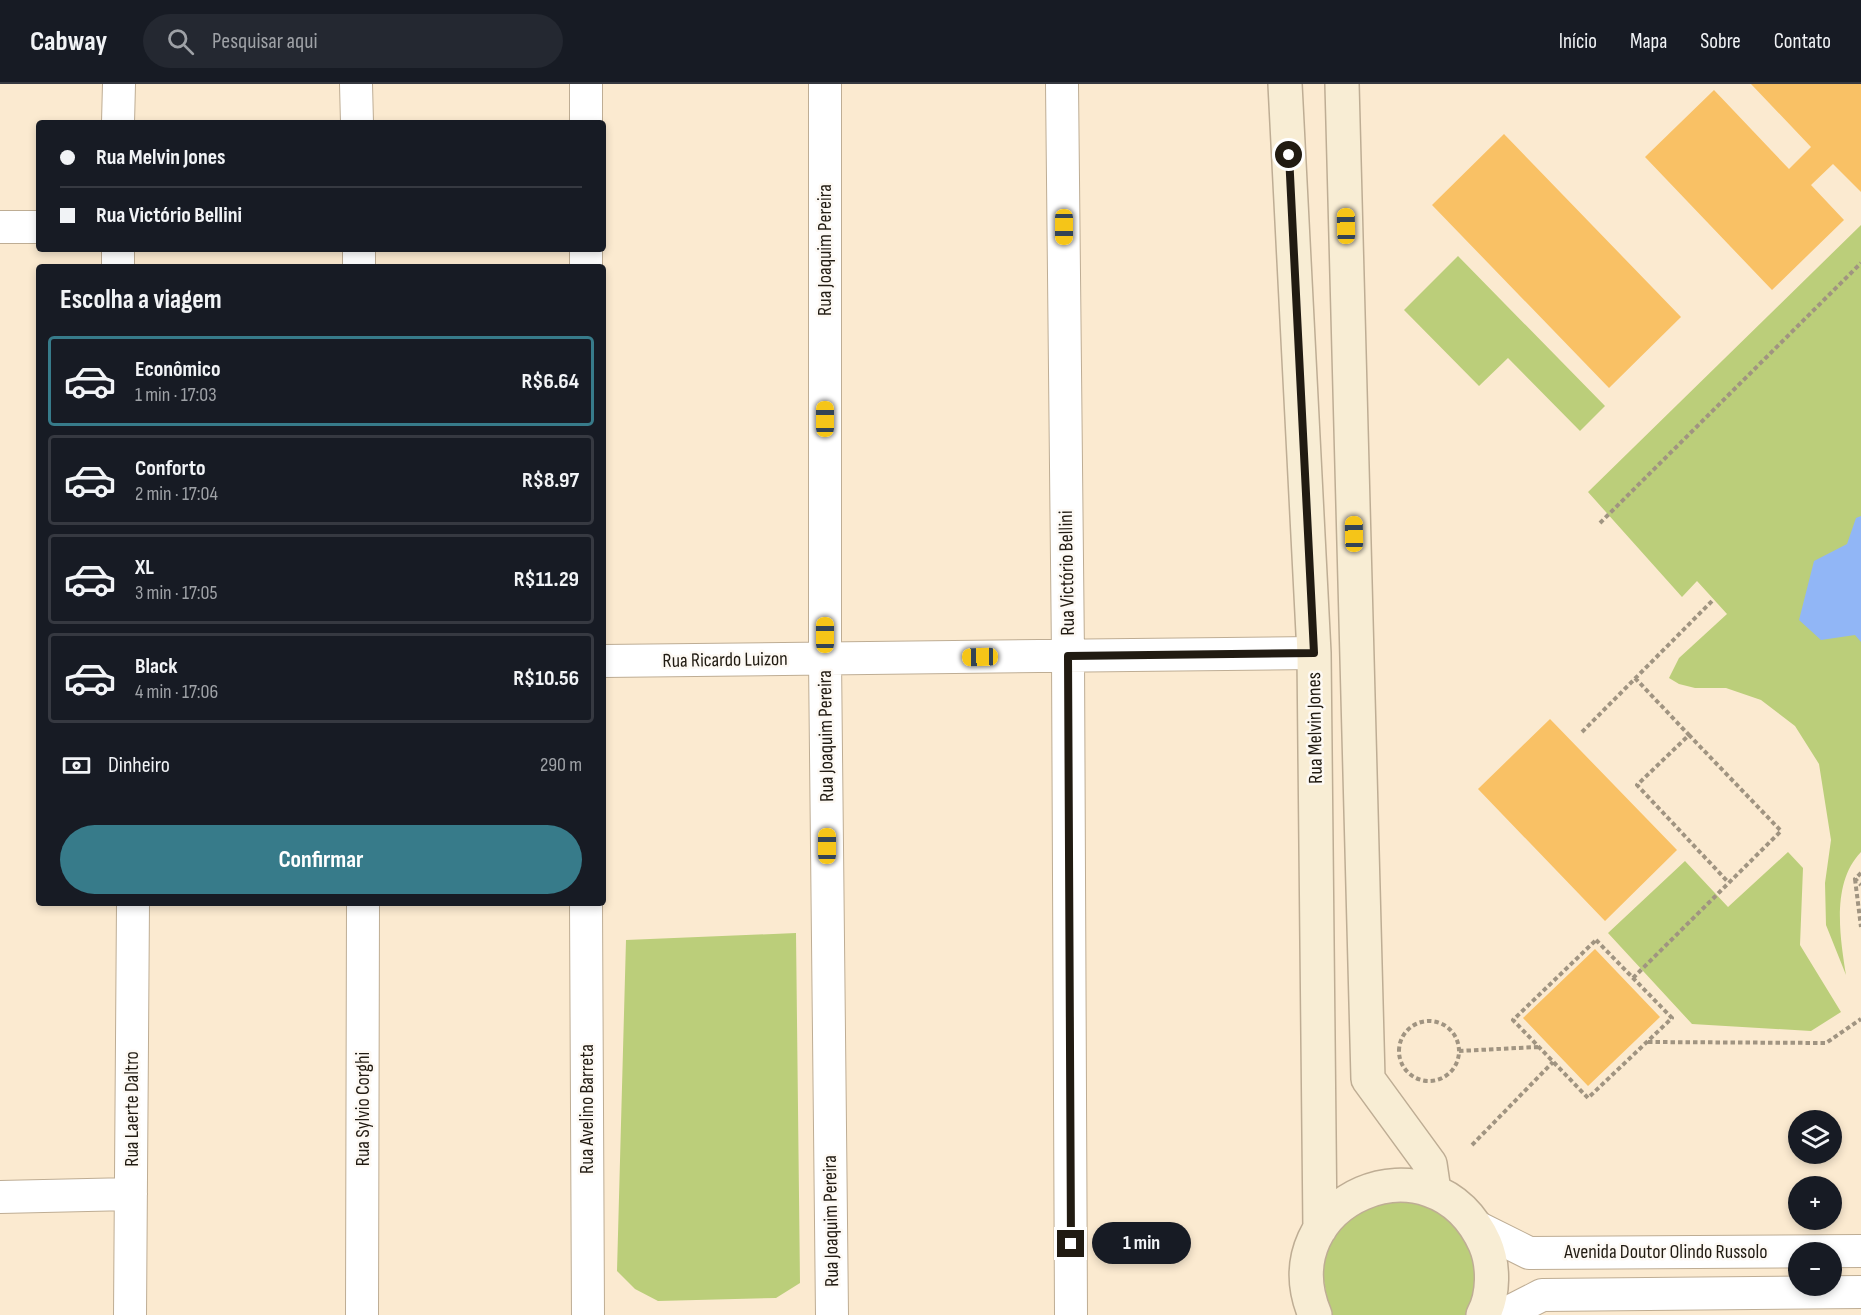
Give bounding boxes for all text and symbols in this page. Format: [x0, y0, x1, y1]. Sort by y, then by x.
search box [143, 14, 563, 68]
text: Cabway [30, 25, 107, 58]
icon: search [164, 25, 197, 58]
text: Pesquisar aqui [212, 28, 318, 55]
text: Início [1559, 29, 1597, 54]
text: Mapa [1630, 29, 1667, 54]
text: Sobre [1700, 29, 1741, 54]
text: Contato [1774, 29, 1831, 54]
route start [1275, 141, 1302, 168]
text: Rua Melvin Jones [96, 144, 226, 171]
street label: Rua Joaquim Pereira [813, 184, 837, 316]
text: Rua Victório Bellini [96, 202, 242, 229]
car [1337, 208, 1355, 244]
car [1055, 209, 1073, 245]
text: Escolha a viagem [60, 284, 222, 316]
icon: car [63, 354, 117, 408]
text: Econômico [135, 356, 221, 383]
text: R$6.64 [522, 368, 579, 395]
text: 1 min · 17:03 [135, 383, 217, 407]
car [816, 401, 834, 437]
icon: car [63, 453, 117, 507]
text: Conforto [135, 455, 206, 482]
text: R$8.97 [522, 467, 579, 494]
text: 2 min · 17:04 [135, 482, 218, 506]
street label: Rua Victório Bellini [1054, 510, 1080, 636]
car [1345, 516, 1363, 552]
icon: car [63, 552, 117, 606]
text: XL [135, 554, 154, 581]
text: R$11.29 [514, 566, 579, 593]
text: 3 min · 17:05 [135, 581, 218, 605]
car [816, 617, 834, 653]
street label: Rua Ricardo Luizon [662, 647, 788, 673]
car [962, 648, 998, 666]
icon: car [63, 651, 117, 705]
text: Black [135, 653, 177, 680]
text: R$10.56 [513, 665, 579, 692]
street label: Rua Joaquim Pereira [813, 670, 839, 802]
street label: Rua Melvin Jones [1302, 672, 1328, 784]
text: 4 min · 17:06 [135, 680, 218, 704]
icon: cash [60, 749, 93, 782]
text: Dinheiro [108, 752, 170, 779]
text: 290 m [540, 753, 582, 777]
button: Confirmar [60, 825, 582, 894]
car [818, 828, 836, 864]
street label: Rua Avelino Barreta [575, 1044, 599, 1174]
street label: Rua Laerte Daltro [120, 1051, 144, 1167]
street label: Rua Sylvio Corghi [351, 1052, 375, 1166]
map controls [1788, 1110, 1842, 1296]
button: layers [1788, 1110, 1842, 1164]
street label: Rua Joaquim Pereira [818, 1155, 844, 1287]
button: + [1788, 1176, 1842, 1230]
callout: 1 min [1092, 1223, 1191, 1265]
route end [1057, 1230, 1084, 1257]
text: 1 min [1123, 1231, 1160, 1255]
street label: Avenida Doutor Olindo Russolo [1563, 1240, 1768, 1264]
button: − [1788, 1242, 1842, 1296]

